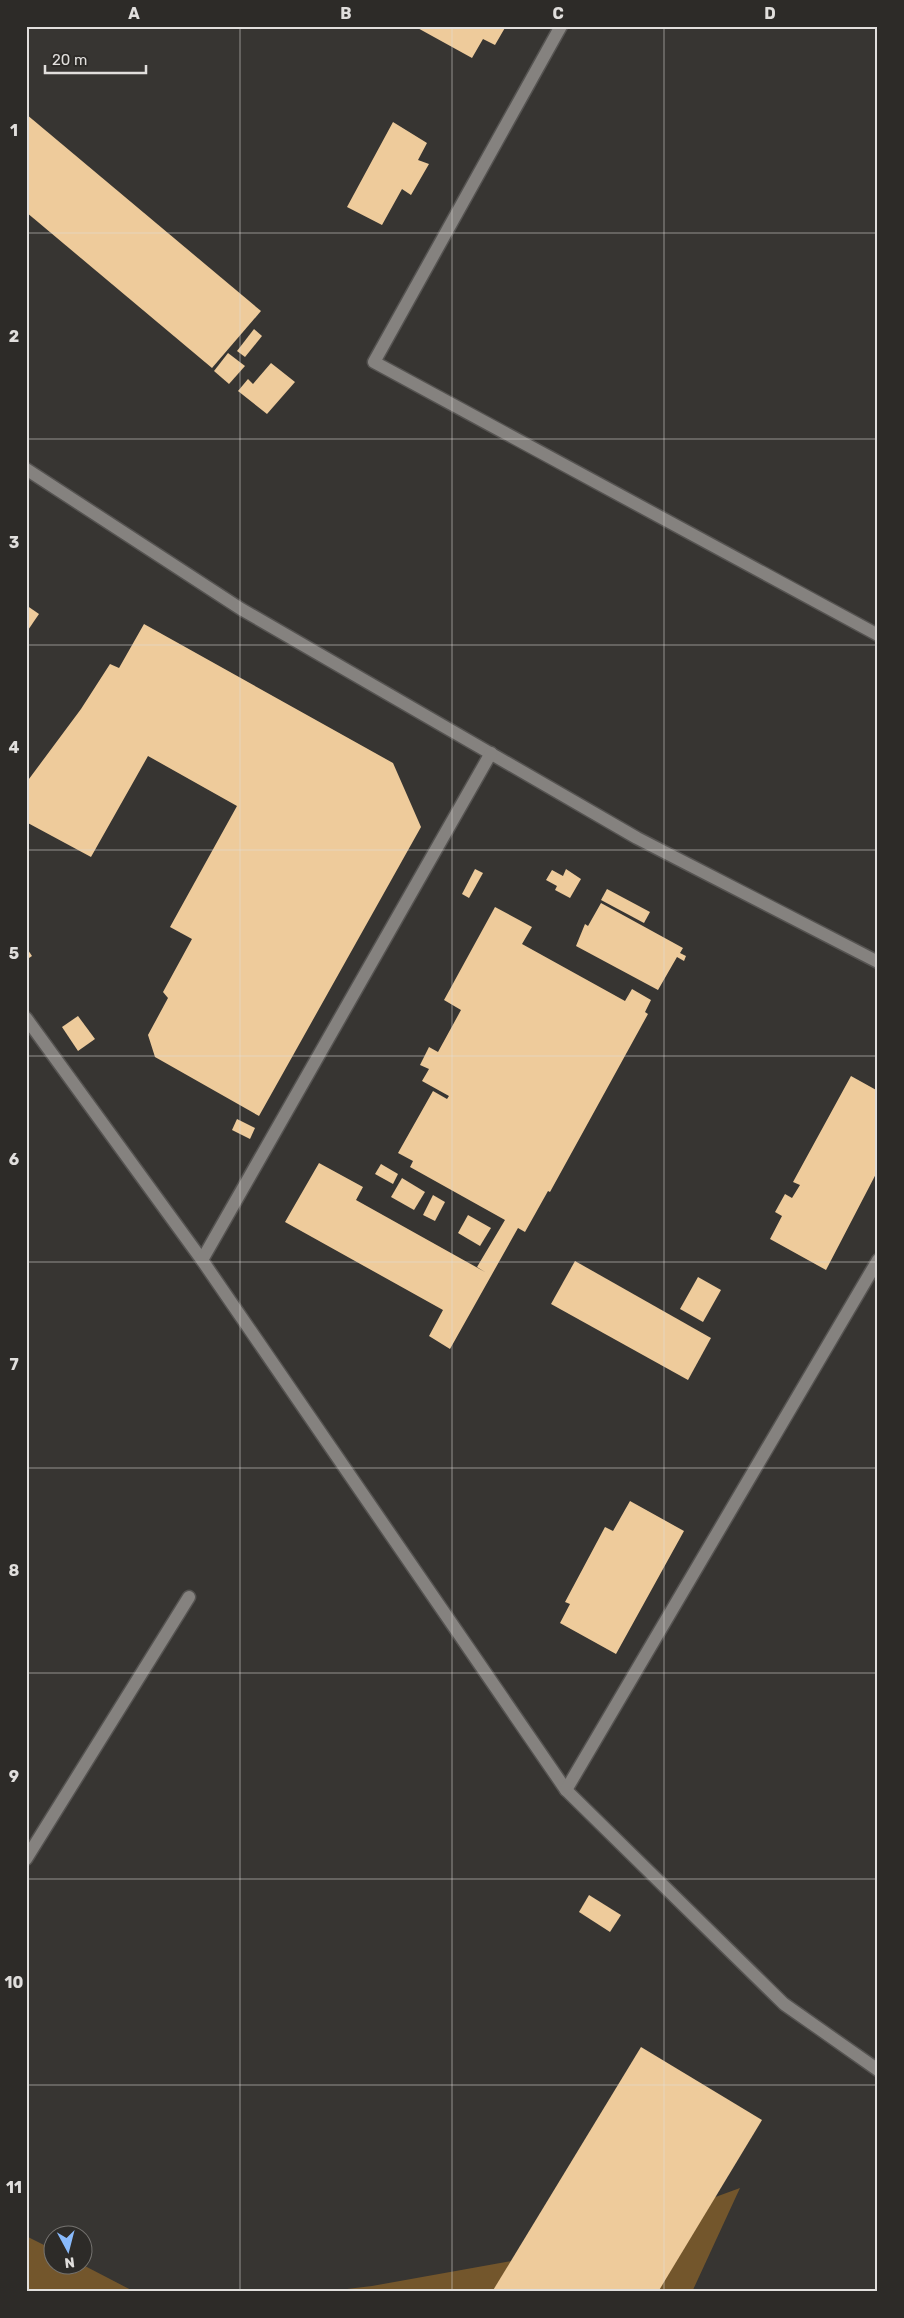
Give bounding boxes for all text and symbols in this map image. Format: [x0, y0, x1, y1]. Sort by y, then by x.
text: A [128, 4, 140, 23]
text: B [340, 4, 352, 23]
text: C [552, 4, 564, 23]
text: D [764, 4, 776, 23]
scale bar [45, 42, 146, 74]
text: 20 m [52, 51, 87, 69]
text: 1 [10, 121, 18, 140]
text: 2 [9, 327, 19, 346]
text: 3 [9, 533, 19, 552]
text: 4 [9, 738, 20, 757]
text: 5 [9, 944, 19, 963]
text: 6 [9, 1150, 19, 1169]
text: 7 [9, 1355, 19, 1374]
text: 8 [9, 1561, 20, 1580]
text: 9 [9, 1767, 19, 1786]
text: 10 [5, 1973, 24, 1992]
text: 11 [6, 2178, 22, 2197]
north arrow [42, 2226, 92, 2276]
text: N [63, 2253, 76, 2271]

